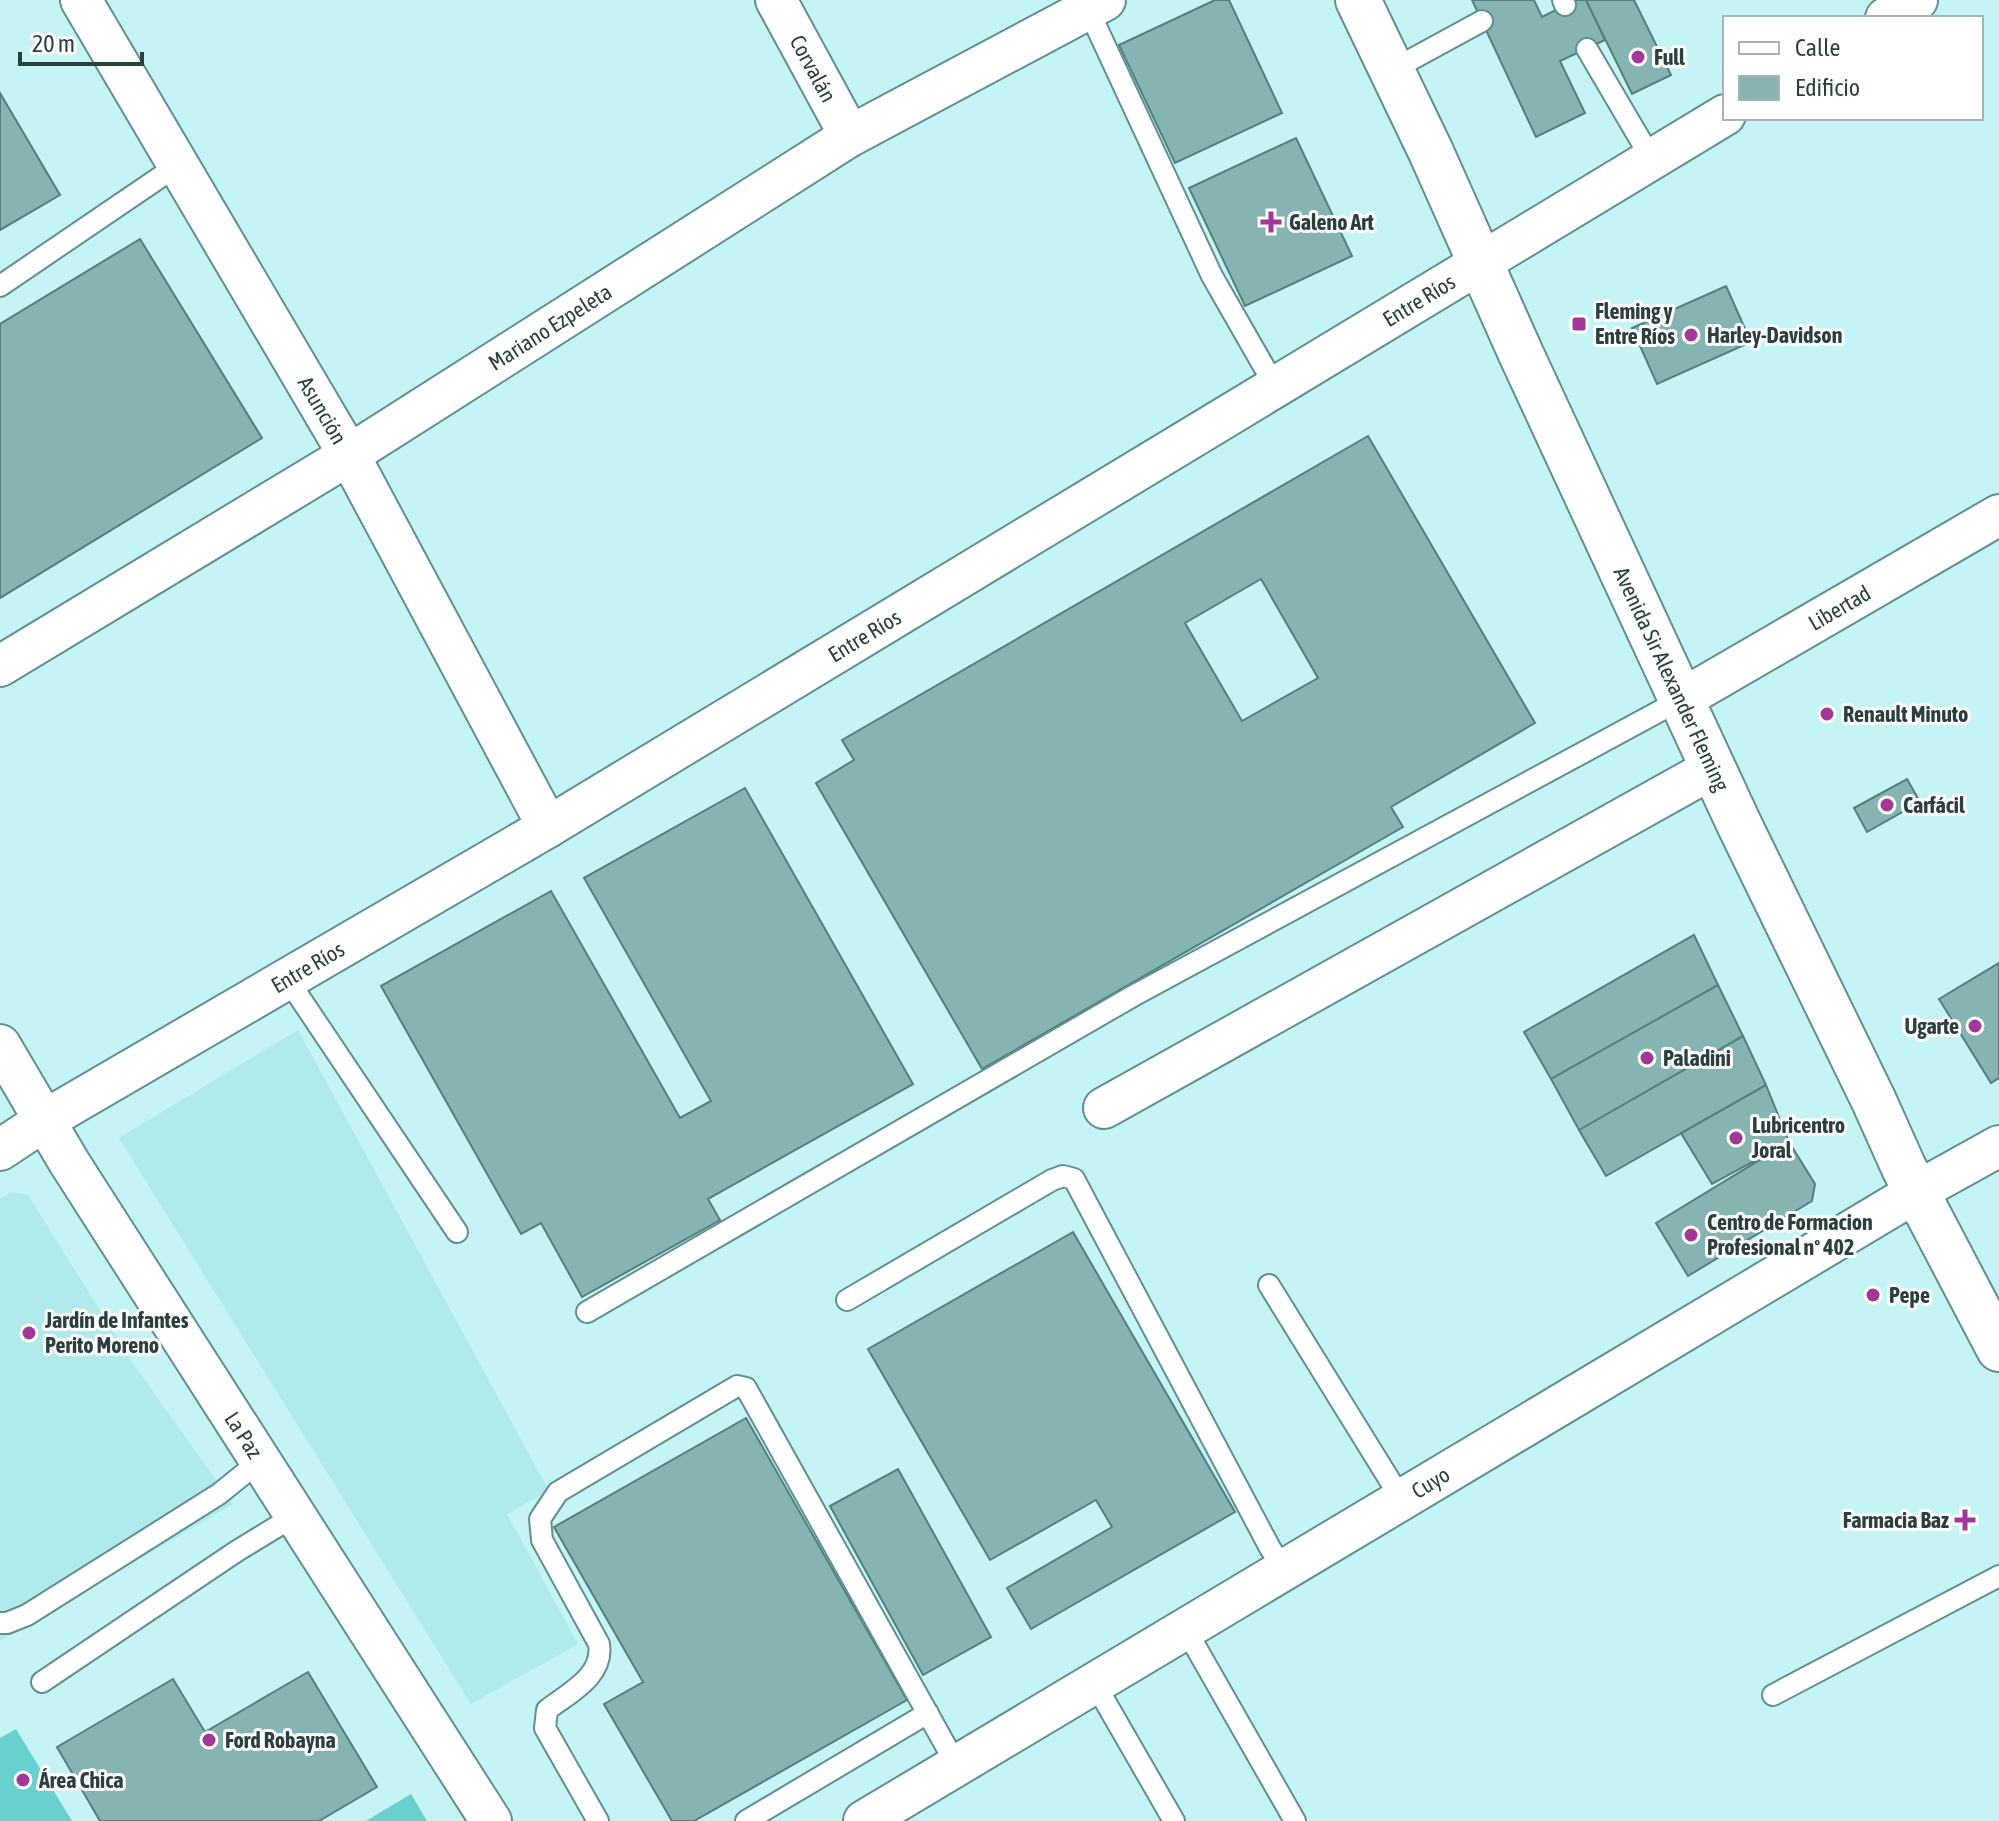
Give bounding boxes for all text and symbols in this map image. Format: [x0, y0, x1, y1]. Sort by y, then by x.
scale bar [20, 16, 142, 66]
legend [1723, 16, 1983, 120]
text: 20 m [32, 30, 75, 57]
street label: Corvalán [785, 30, 842, 107]
text: Calle [1795, 34, 1840, 61]
place label: Full [1654, 44, 1686, 70]
marker: Full [1629, 48, 1647, 66]
text: Edificio [1795, 74, 1860, 101]
place label: Galeno Art [1289, 209, 1375, 235]
marker: Galeno Art [1260, 211, 1282, 233]
street label: Entre Ríos [1378, 268, 1460, 332]
street label: Mariano Ezpeleta [484, 278, 616, 376]
place label: Fleming y Entre Ríos [1595, 298, 1675, 349]
marker: Fleming y Entre Ríos [1570, 315, 1588, 333]
place label: Harley-Davidson [1707, 322, 1842, 348]
marker: Harley-Davidson [1682, 326, 1700, 344]
street label: Asunción [293, 372, 353, 449]
street label: Avenida Sir Alexander Fleming [1609, 563, 1735, 796]
street label: Libertad [1804, 579, 1875, 636]
street label: Entre Ríos [823, 604, 906, 667]
place label: Renault Minuto [1843, 701, 1968, 727]
marker: Renault Minuto [1818, 705, 1836, 723]
place label: Carfácil [1903, 792, 1966, 818]
marker: Carfácil [1878, 796, 1896, 814]
street label: Entre Ríos [266, 936, 349, 998]
place label: Ugarte [1904, 1013, 1959, 1039]
marker: Ugarte [1966, 1017, 1984, 1035]
place label: Paladini [1663, 1045, 1731, 1071]
marker: Paladini [1638, 1049, 1656, 1067]
place label: Lubricentro Joral [1751, 1112, 1845, 1163]
marker: Lubricentro Joral [1727, 1129, 1745, 1147]
place label: Centro de Formacion Profesional nº 402 [1707, 1209, 1873, 1260]
marker: Centro de Formacion Profesional nº 402 [1682, 1226, 1700, 1244]
place label: Pepe [1889, 1282, 1930, 1308]
marker: Pepe [1864, 1286, 1882, 1304]
place label: Jardín de Infantes Perito Moreno [44, 1307, 189, 1358]
marker: Jardín de Infantes Perito Moreno [20, 1324, 38, 1342]
street label: La Paz [219, 1407, 268, 1463]
street label: Cuyo [1407, 1461, 1454, 1504]
place label: Farmacia Baz [1843, 1507, 1949, 1533]
marker: Farmacia Baz [1956, 1511, 1974, 1529]
place label: Ford Robayna [225, 1727, 336, 1753]
marker: Ford Robayna [200, 1731, 218, 1749]
place label: Área Chica [38, 1767, 124, 1793]
marker: Área Chica [14, 1771, 32, 1789]

